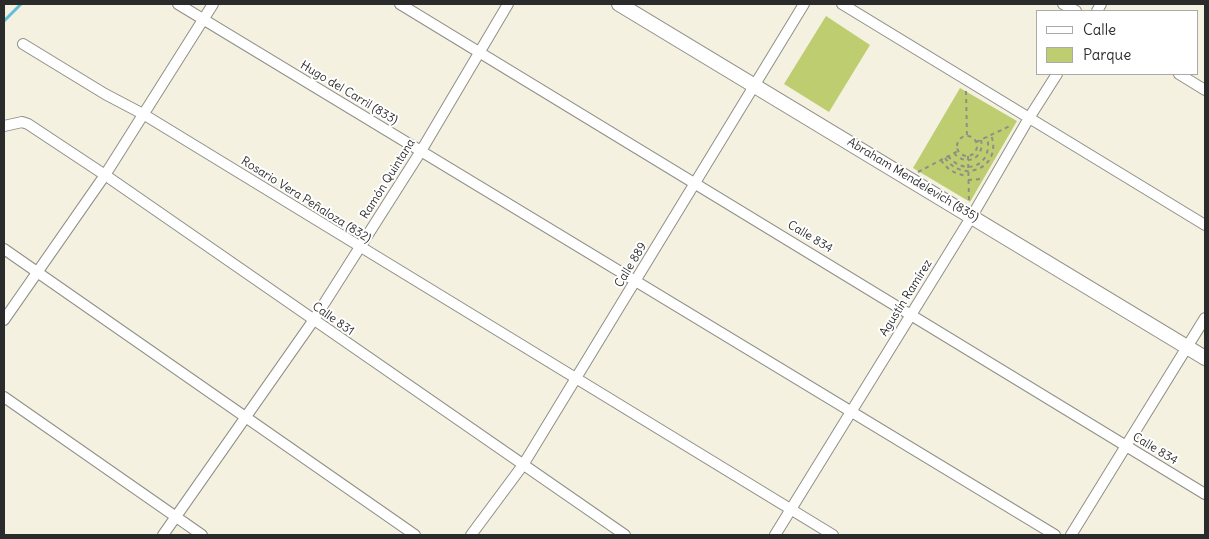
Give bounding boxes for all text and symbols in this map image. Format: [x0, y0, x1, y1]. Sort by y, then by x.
legend [1036, 10, 1199, 75]
text: Calle [1083, 20, 1116, 39]
text: Parque [1083, 45, 1131, 64]
street label: Hugo del Carril (833) [298, 58, 400, 128]
street label: Abraham Mendelevich (835) [845, 135, 981, 225]
street label: Ramón Quintana [358, 136, 418, 222]
street label: Rosario Vera Peñaloza (832) [238, 154, 374, 246]
street label: Calle 834 [785, 218, 835, 256]
street label: Calle 889 [612, 240, 650, 290]
street label: Agustín Ramírez [877, 257, 935, 339]
street label: Calle 831 [309, 299, 357, 339]
street label: Calle 834 [1130, 430, 1180, 468]

